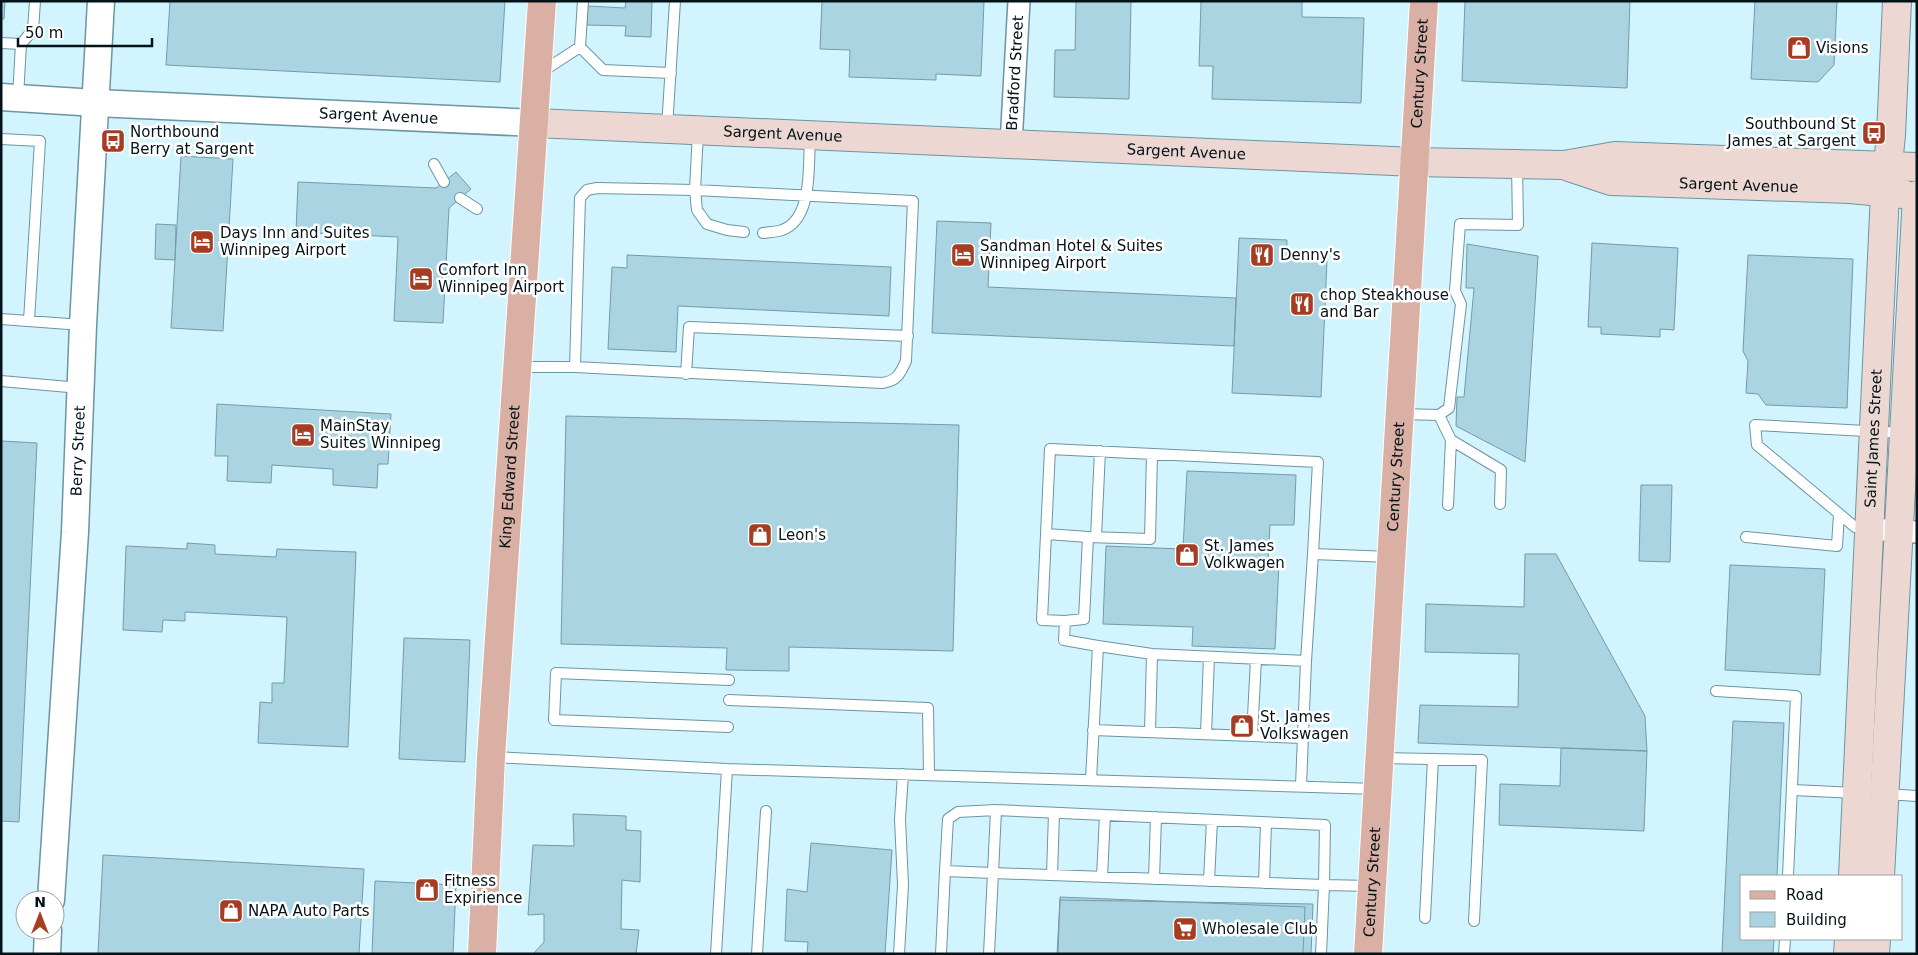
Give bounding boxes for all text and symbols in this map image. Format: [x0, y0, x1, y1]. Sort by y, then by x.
scale bar [18, 15, 151, 47]
street label: Bradford Street [1003, 15, 1027, 131]
street label: Century Street [1408, 18, 1432, 129]
text: 50 m [25, 24, 63, 42]
shop icon: Visions [1786, 35, 1812, 61]
place label: Visions [1816, 39, 1869, 57]
street label: Sargent Avenue [318, 104, 439, 128]
place label: Southbound St James at Sargent [1726, 115, 1856, 150]
bus stop icon: Southbound St James at Sargent [1861, 120, 1887, 146]
street label: Sargent Avenue [723, 122, 843, 146]
place label: Northbound Berry at Sargent [130, 123, 254, 158]
bus stop icon: Northbound Berry at Sargent [100, 128, 126, 154]
street label: Sargent Avenue [1126, 140, 1246, 164]
street label: Sargent Avenue [1679, 174, 1799, 196]
place label: Days Inn and Suites Winnipeg Airport [220, 224, 370, 259]
hotel icon: Days Inn and Suites Winnipeg Airport [189, 229, 215, 255]
place label: Sandman Hotel & Suites Winnipeg Airport [980, 237, 1163, 272]
hotel icon: Sandman Hotel & Suites Winnipeg Airport [950, 242, 976, 268]
restaurant icon: Denny's [1249, 242, 1275, 268]
place label: Denny's [1280, 246, 1341, 264]
place label: Comfort Inn Winnipeg Airport [438, 261, 564, 296]
hotel icon: Comfort Inn Winnipeg Airport [408, 266, 434, 292]
place label: chop Steakhouse and Bar [1320, 286, 1449, 321]
restaurant icon: chop Steakhouse and Bar [1289, 291, 1315, 317]
street label: Saint James Street [1861, 369, 1886, 508]
street label: King Edward Street [496, 404, 524, 549]
street label: Berry Street [67, 405, 89, 497]
place label: MainStay Suites Winnipeg [320, 417, 441, 452]
street label: Century Street [1384, 421, 1408, 532]
hotel icon: MainStay Suites Winnipeg [290, 422, 316, 448]
shop icon: Leon's [747, 522, 773, 548]
place label: Leon's [778, 526, 826, 544]
place label: St. James Volkwagen [1204, 537, 1285, 572]
shop icon: St. James Volkwagen [1174, 542, 1200, 568]
place label: St. James Volkswagen [1260, 708, 1349, 743]
shop icon: St. James Volkswagen [1229, 713, 1255, 739]
street label: Century Street [1360, 827, 1384, 938]
place label: Fitness Expirience [444, 872, 523, 907]
legend [1740, 875, 1903, 940]
shop icon: Fitness Expirience [414, 877, 440, 903]
text: Road [1786, 886, 1824, 904]
north arrow [15, 890, 65, 940]
text: N [34, 894, 46, 910]
shop icon: NAPA Auto Parts [218, 898, 244, 924]
place label: NAPA Auto Parts [248, 902, 370, 920]
text: Building [1786, 911, 1847, 929]
supermarket icon: Wholesale Club [1172, 916, 1198, 942]
place label: Wholesale Club [1202, 920, 1318, 938]

